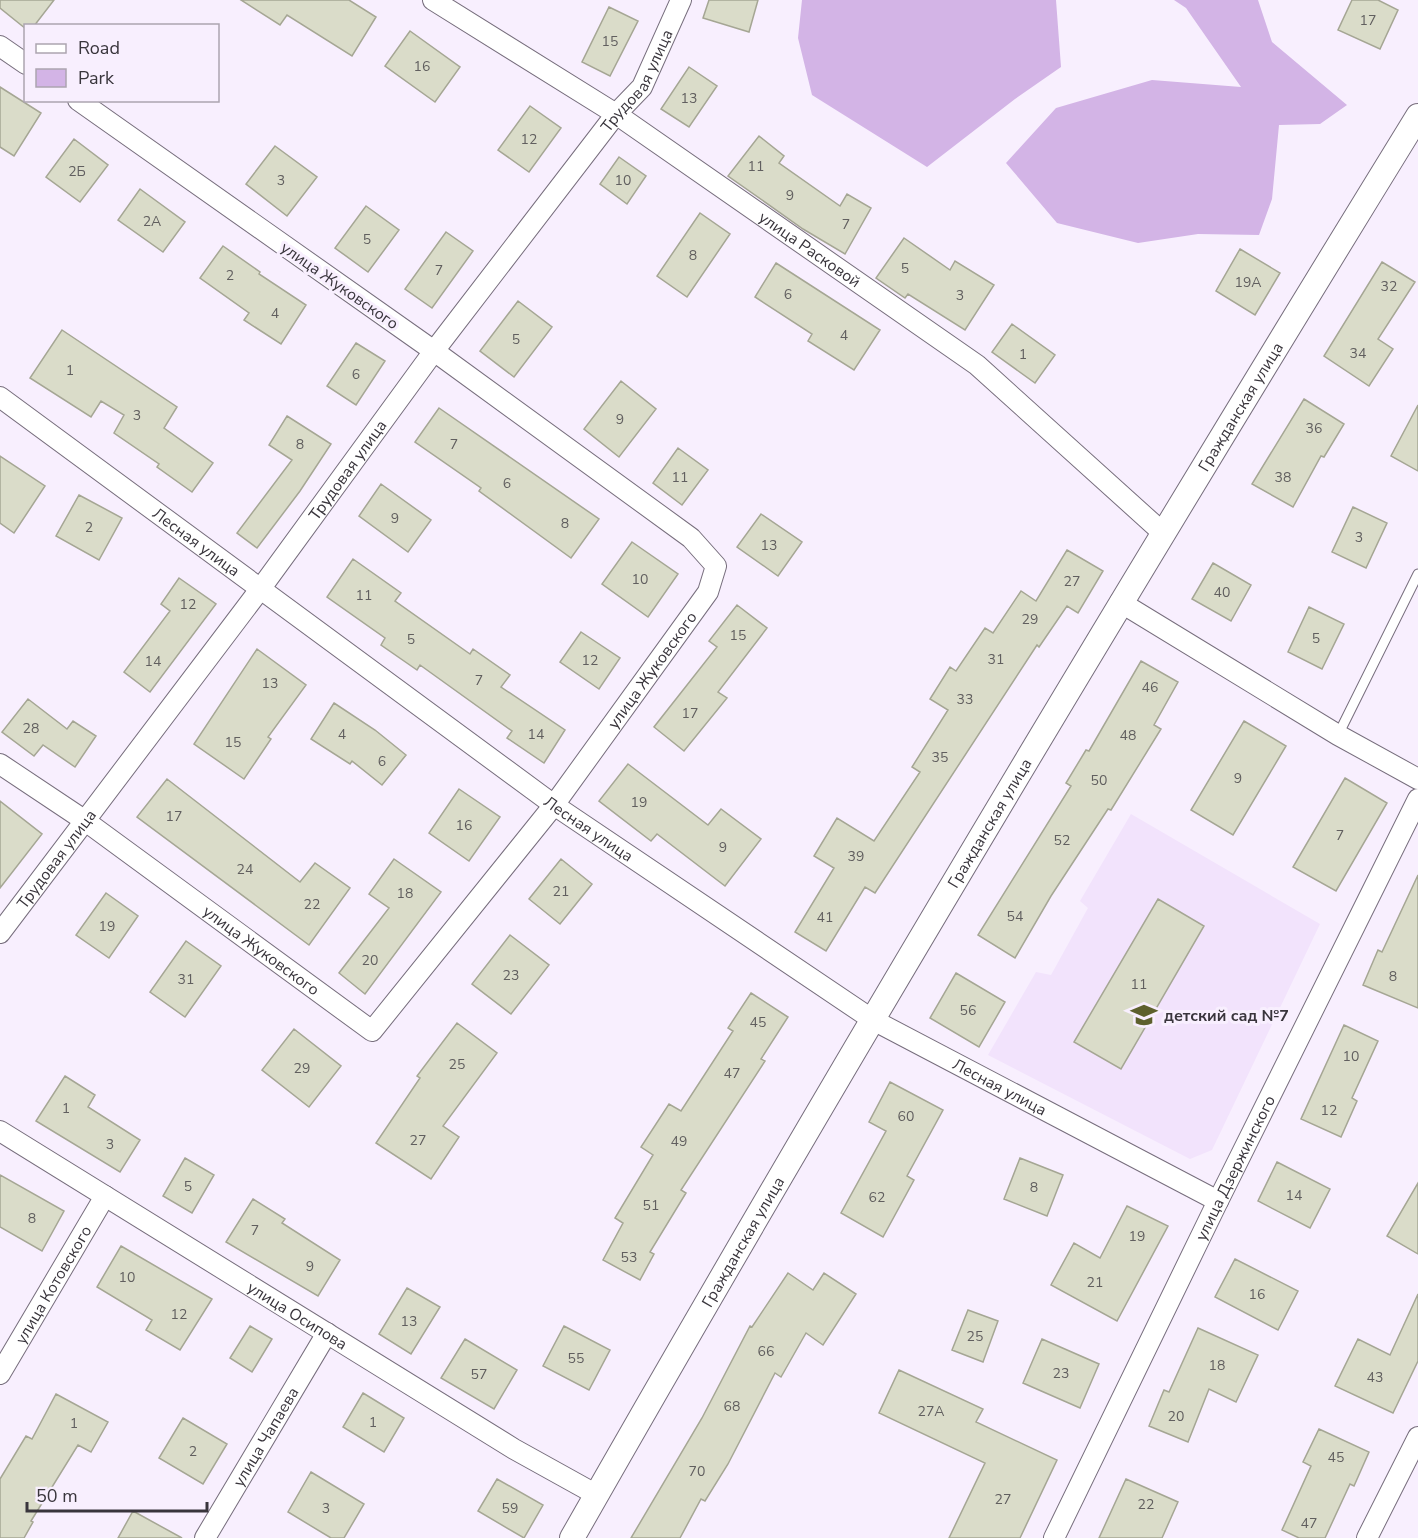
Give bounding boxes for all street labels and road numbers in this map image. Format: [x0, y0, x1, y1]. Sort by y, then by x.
street label: Трудовая улица [596, 26, 678, 137]
street label: улица Расковой [754, 207, 865, 293]
street label: улица Жуковского [276, 237, 403, 335]
street label: Гражданская улица [1193, 338, 1289, 476]
street label: Трудовая улица [304, 416, 392, 525]
street label: Лесная улица [148, 503, 244, 582]
street label: улица Жуковского [603, 607, 702, 733]
street label: Гражданская улица [943, 754, 1037, 892]
street label: Лесная улица [539, 791, 637, 867]
street label: Трудовая улица [12, 805, 102, 914]
street label: улица Жуковского [198, 901, 324, 1001]
street label: Лесная улица [948, 1054, 1050, 1121]
street label: улица Дзержинского [1190, 1092, 1281, 1245]
street label: Гражданская улица [697, 1173, 790, 1311]
street label: улица Котовского [10, 1222, 97, 1348]
street label: улица Осипова [243, 1277, 351, 1355]
street label: улица Чапаева [228, 1383, 304, 1491]

